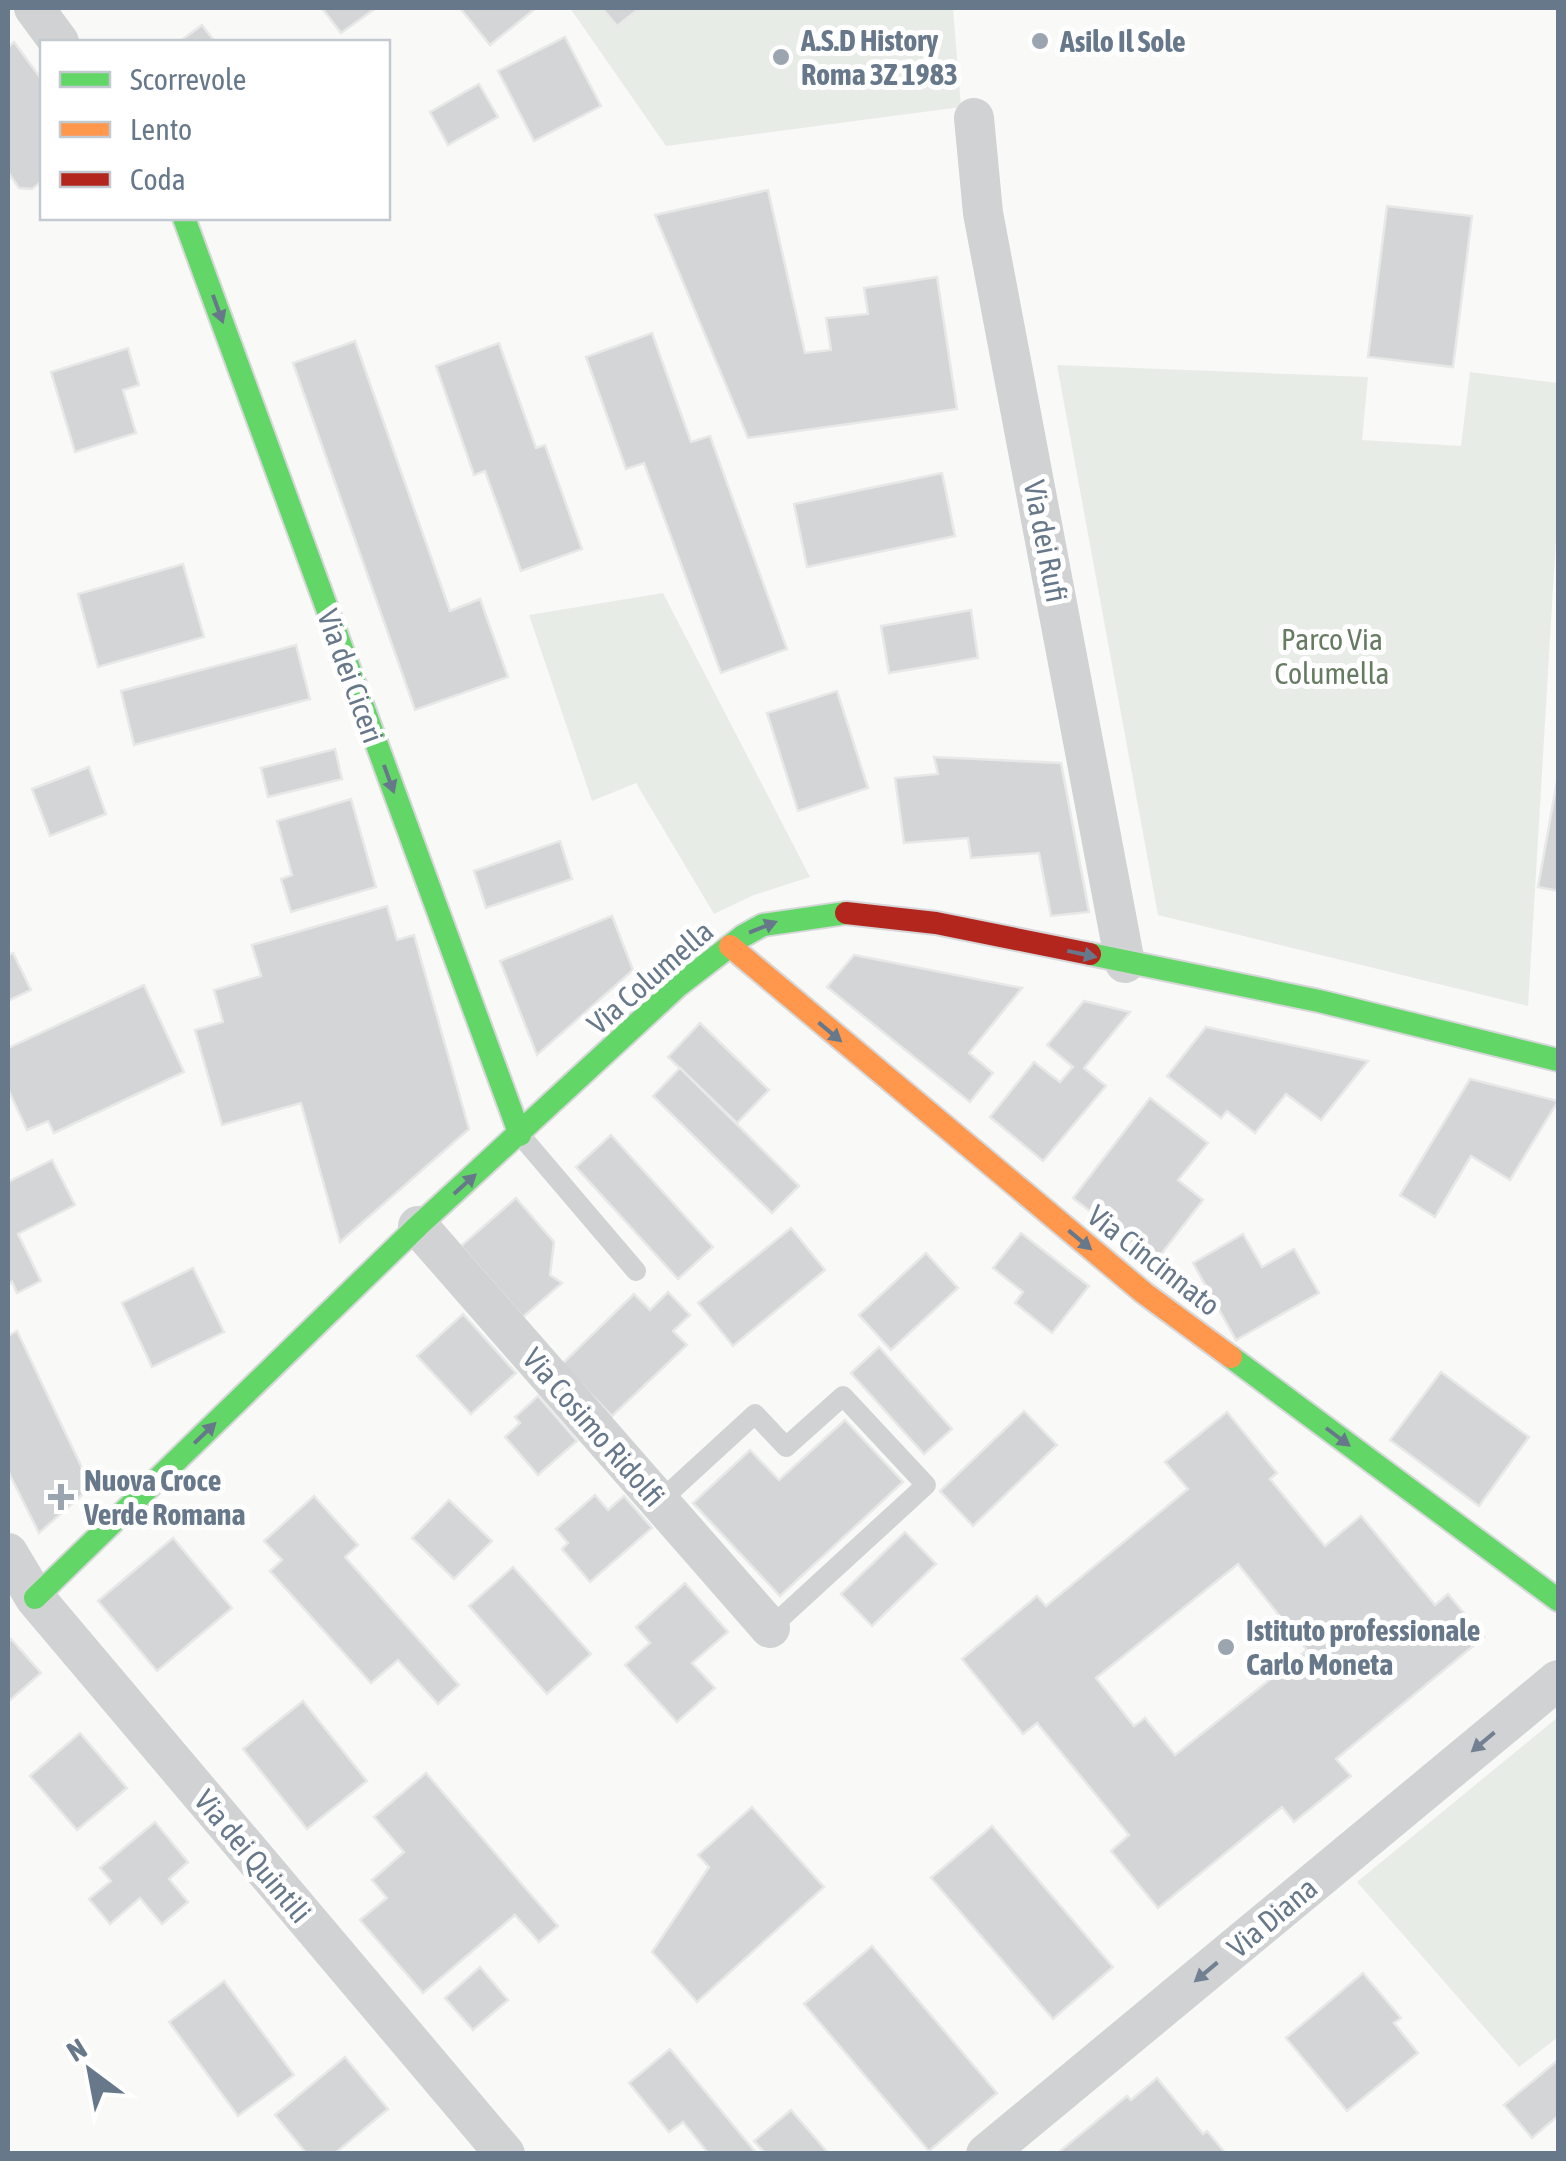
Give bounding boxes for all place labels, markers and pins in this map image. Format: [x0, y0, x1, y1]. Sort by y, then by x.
place label: A.S.D History Roma 3Z 1983 [800, 23, 958, 91]
place label: Asilo Il Sole [1059, 24, 1186, 58]
marker: Asilo Il Sole [1029, 30, 1051, 52]
marker: A.S.D History Roma 3Z 1983 [770, 46, 792, 68]
place label: Nuova Croce Verde Romana [83, 1463, 245, 1531]
marker: Nuova Croce Verde Romana [48, 1484, 74, 1510]
place label: Istituto professionale Carlo Moneta [1246, 1613, 1480, 1681]
marker: Istituto professionale Carlo Moneta [1215, 1636, 1237, 1658]

